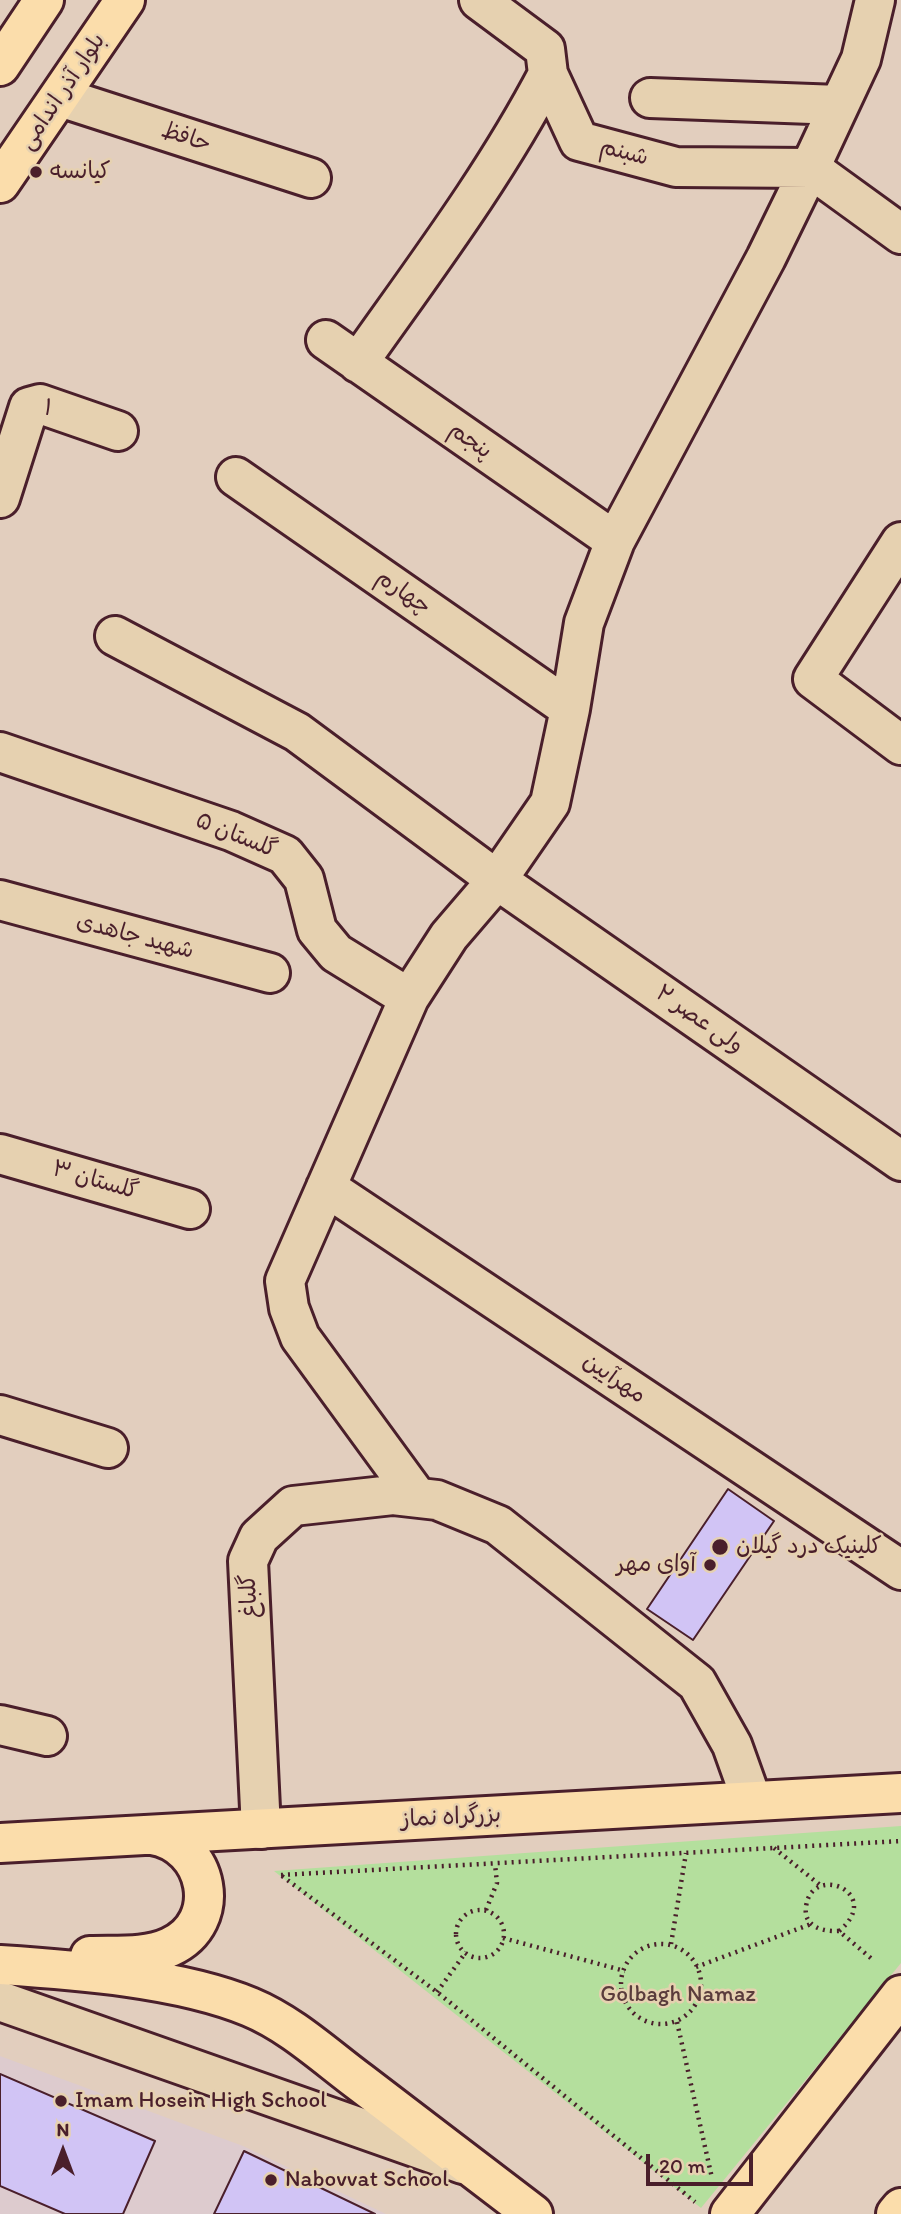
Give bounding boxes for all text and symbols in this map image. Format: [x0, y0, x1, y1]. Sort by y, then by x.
street label: بلوار آذر اندامی [14, 28, 112, 156]
street label: حافظ [158, 117, 214, 159]
street label: شبنم [597, 133, 651, 173]
place label: کیانسه [50, 158, 111, 186]
marker: کیانسه [28, 164, 44, 180]
street label: ۱ [41, 395, 55, 423]
street label: پنجم [443, 416, 497, 466]
street label: چهارم [370, 564, 436, 622]
street label: گلستان ۵ [191, 807, 281, 865]
street label: شهید جاهدی [73, 908, 197, 966]
street label: ولی عصر ۲ [650, 980, 748, 1060]
street label: گلستان ۳ [49, 1156, 141, 1206]
street label: مهرآیین [577, 1348, 651, 1410]
place label: کلینیک درد گیلان [736, 1533, 882, 1561]
marker: کلینیک درد گیلان [710, 1537, 730, 1557]
place label: آوای مهر [616, 1551, 696, 1579]
marker: آوای مهر [702, 1557, 718, 1573]
street label: گلباغ [235, 1573, 265, 1619]
street label: بزرگراه نماز [400, 1802, 502, 1834]
park label: Golbagh Namaz [600, 1981, 756, 2009]
place label: Imam Hosein High School [75, 2087, 327, 2115]
marker: Imam Hosein High School [53, 2093, 69, 2109]
north arrow [28, 2116, 98, 2186]
text: N [57, 2118, 69, 2141]
scale bar [649, 2140, 756, 2184]
text: 20 m [659, 2153, 705, 2178]
place label: Nabovvat School [285, 2166, 449, 2194]
marker: Nabovvat School [263, 2172, 279, 2188]

